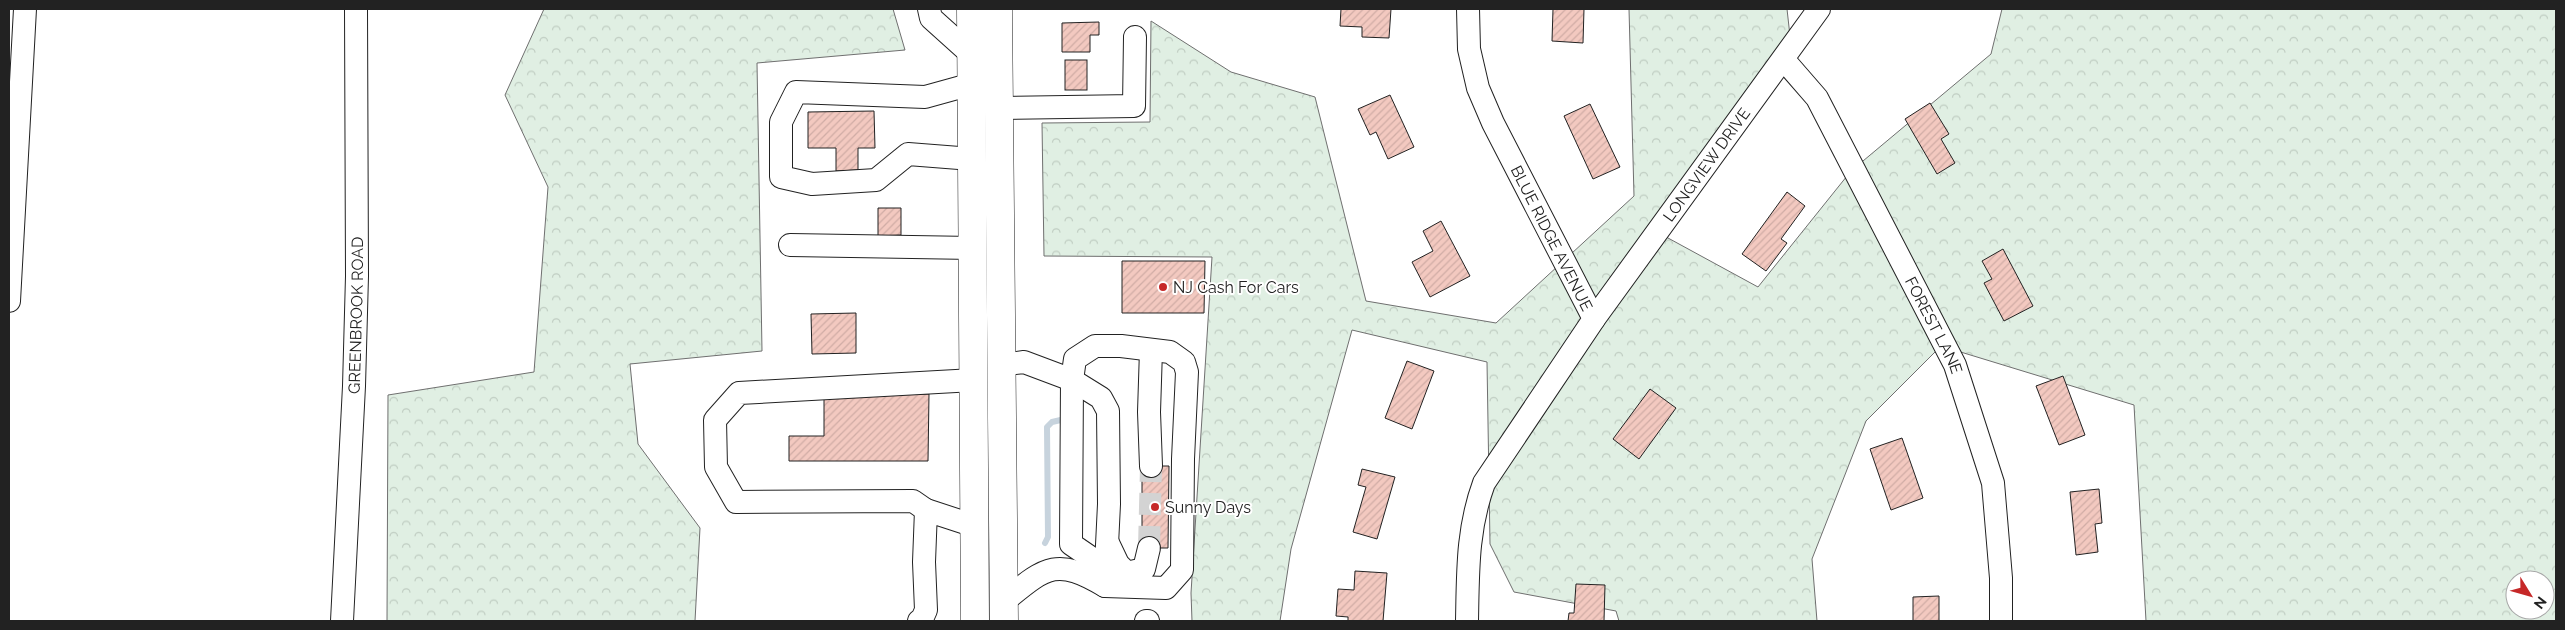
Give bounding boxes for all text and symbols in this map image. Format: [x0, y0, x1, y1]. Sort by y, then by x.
street label: LONGVIEW DRIVE [1659, 104, 1754, 225]
street label: BLUE RIDGE AVENUE [1507, 162, 1597, 314]
street label: GREENBROOK ROAD [345, 237, 367, 395]
street label: FOREST LANE [1901, 274, 1966, 376]
place label: NJ Cash For Cars [1173, 278, 1299, 297]
marker: NJ Cash For Cars [1157, 281, 1169, 293]
place label: Sunny Days [1165, 498, 1251, 517]
marker: Sunny Days [1149, 501, 1161, 513]
north arrow [2505, 570, 2555, 620]
text: N [2531, 594, 2550, 612]

